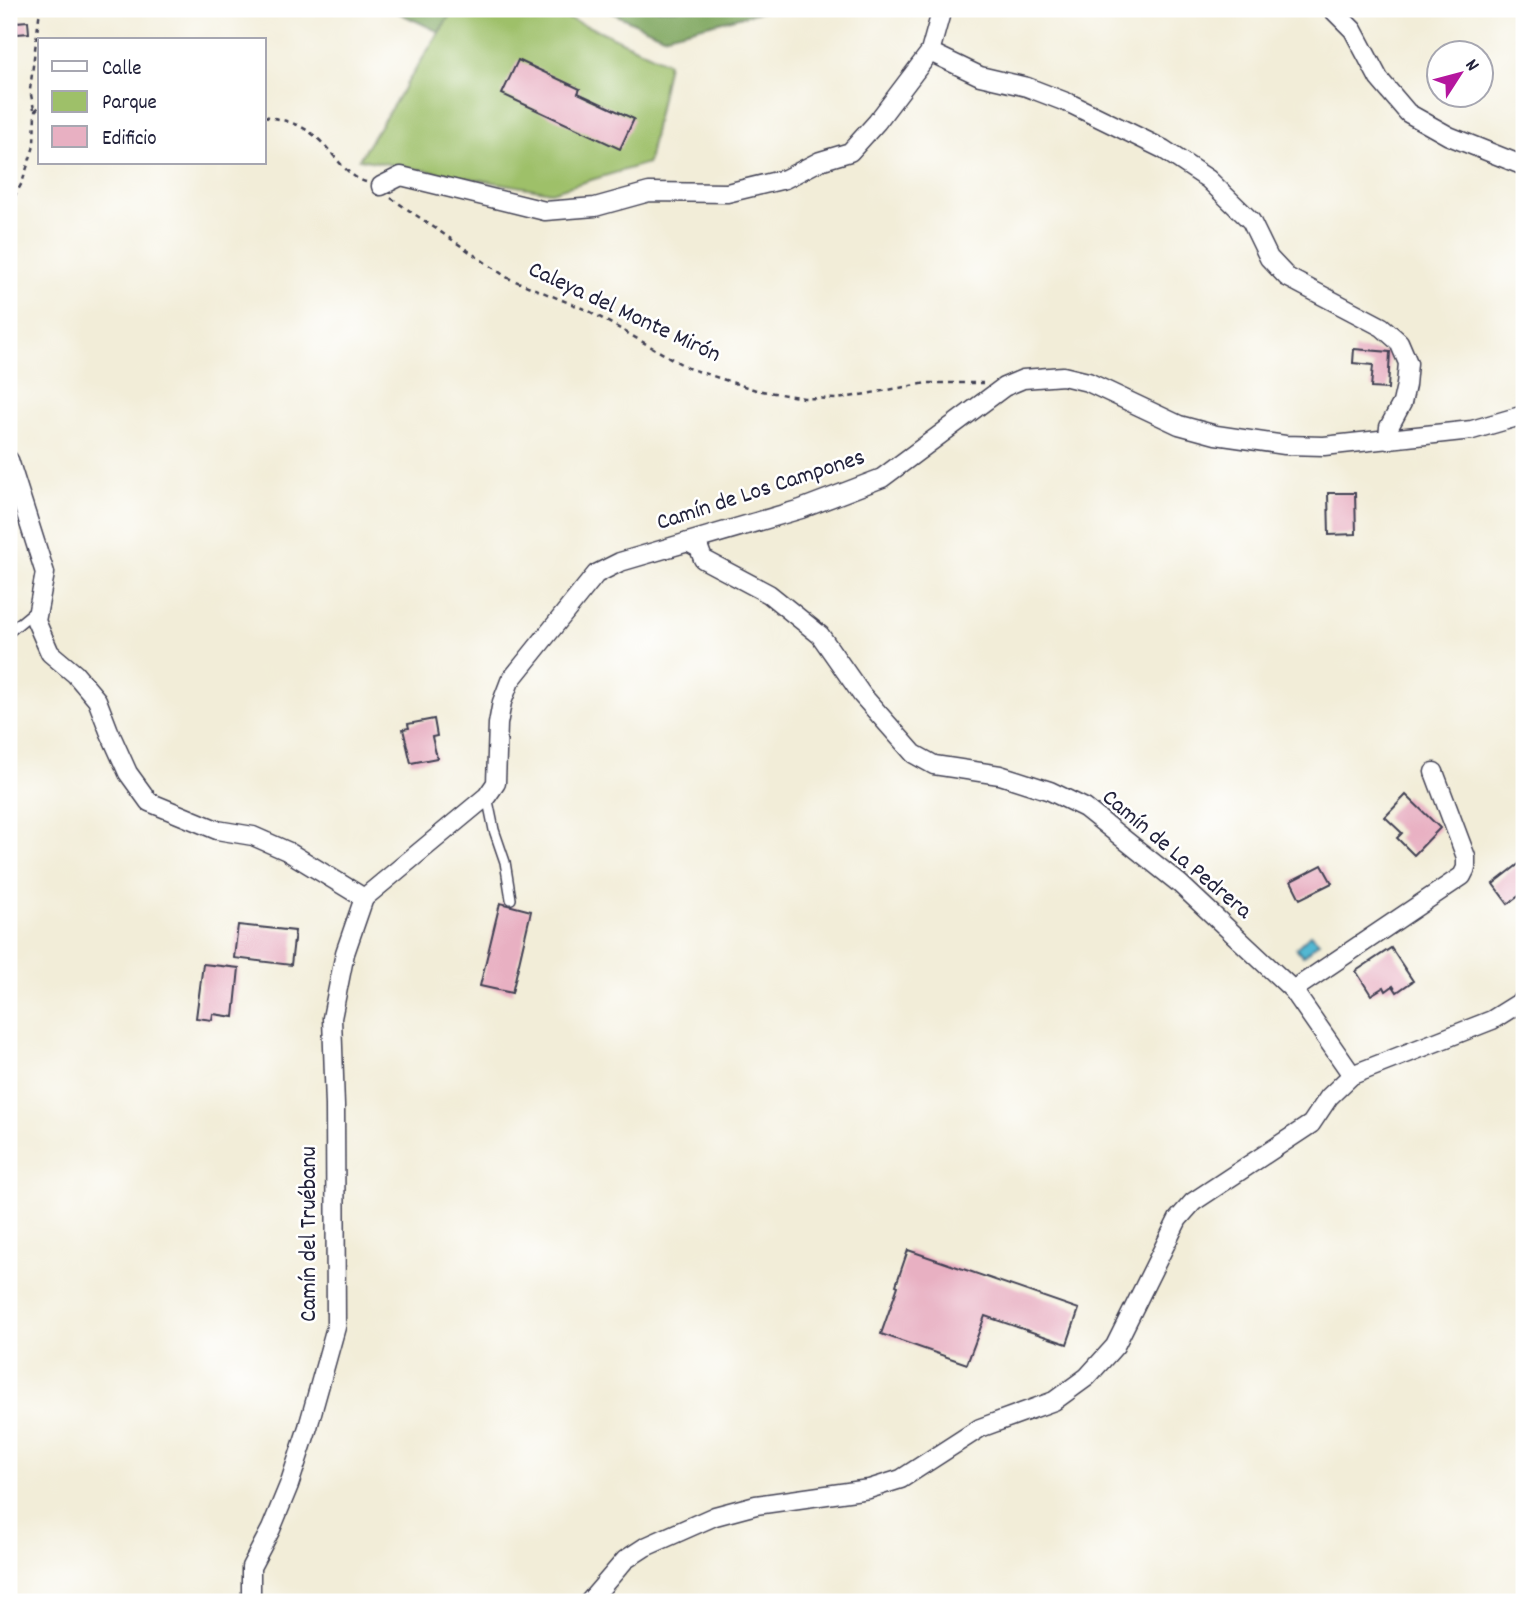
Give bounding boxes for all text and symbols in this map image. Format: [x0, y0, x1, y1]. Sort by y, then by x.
legend [38, 38, 266, 164]
north arrow [1424, 38, 1494, 108]
text: N [1457, 54, 1485, 78]
text: Calle [102, 55, 141, 85]
text: Parque [102, 89, 157, 119]
text: Edificio [102, 125, 157, 155]
street label: Caleya del Monte Mirón [522, 253, 726, 373]
street label: Camín de Los Campones [653, 441, 869, 541]
street label: Camín de La Pedrera [1094, 782, 1259, 929]
street label: Camín del Truébanu [293, 1146, 327, 1322]

